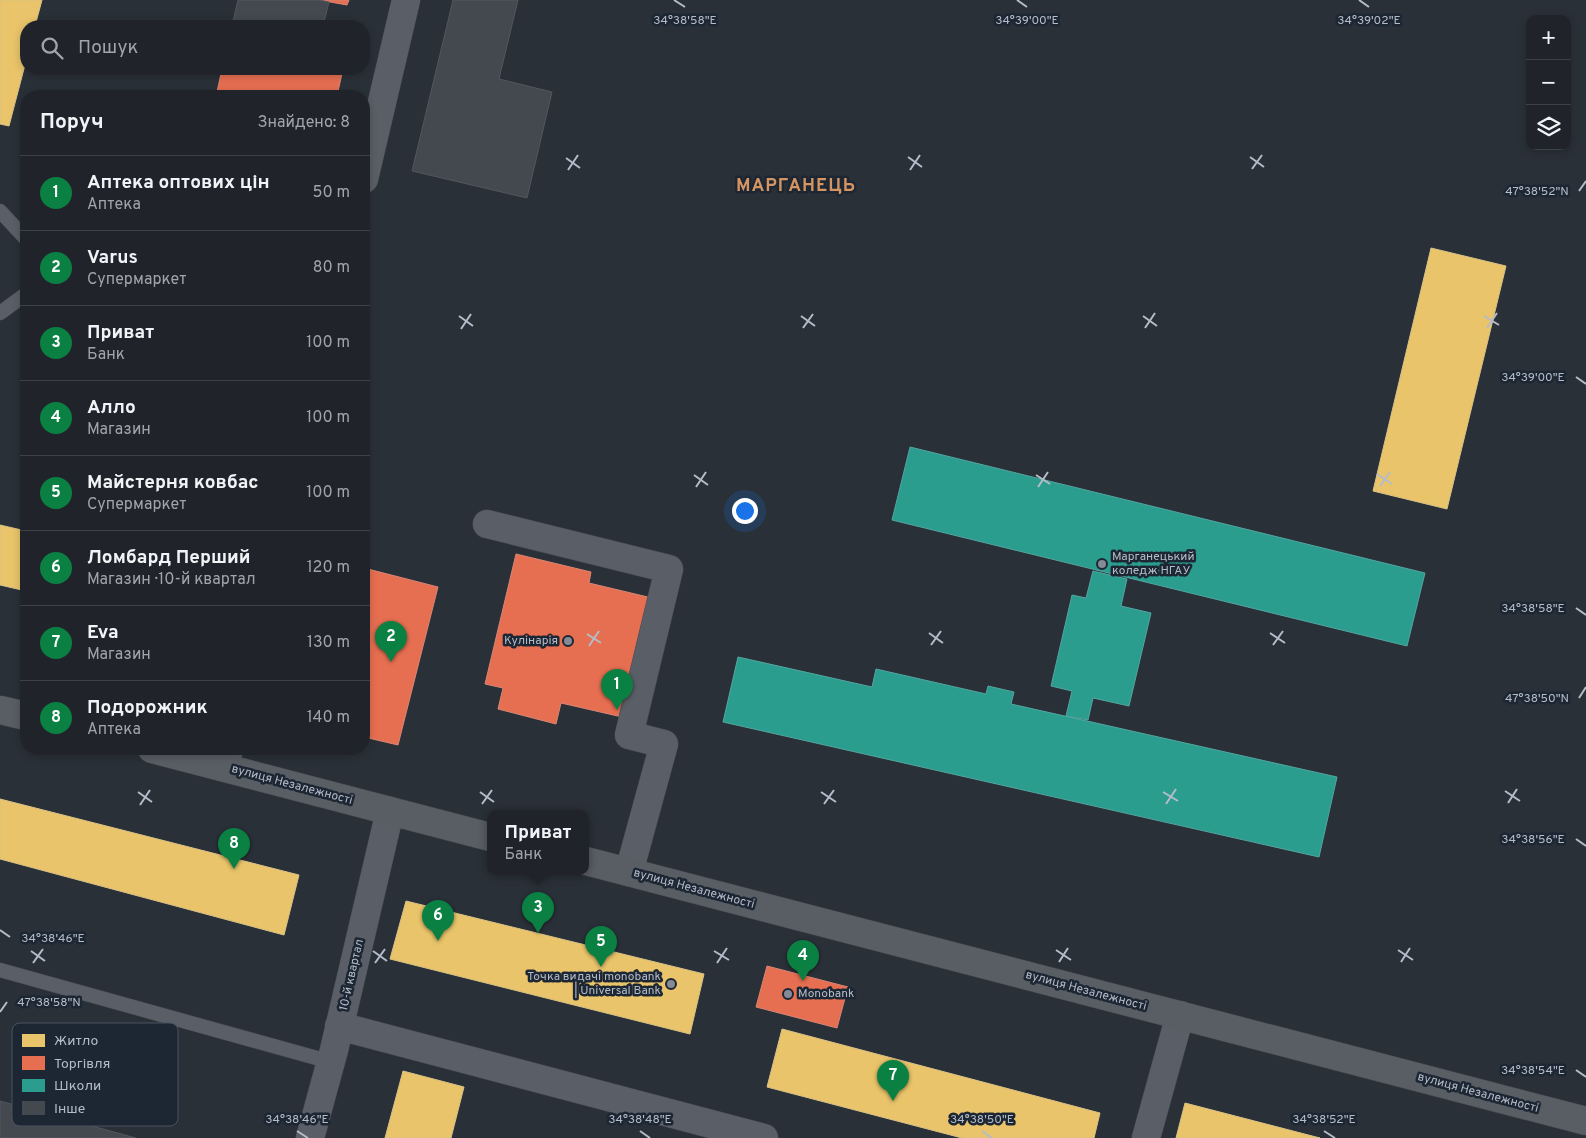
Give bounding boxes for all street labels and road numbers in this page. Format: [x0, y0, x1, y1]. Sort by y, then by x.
street label: вулиця Незалежності [230, 761, 354, 809]
street label: вулиця Незалежності [632, 865, 756, 913]
street label: 10-й квартал [336, 938, 368, 1012]
street label: вулиця Незалежності [1024, 967, 1148, 1015]
street label: вулиця Незалежності [1416, 1069, 1540, 1117]

